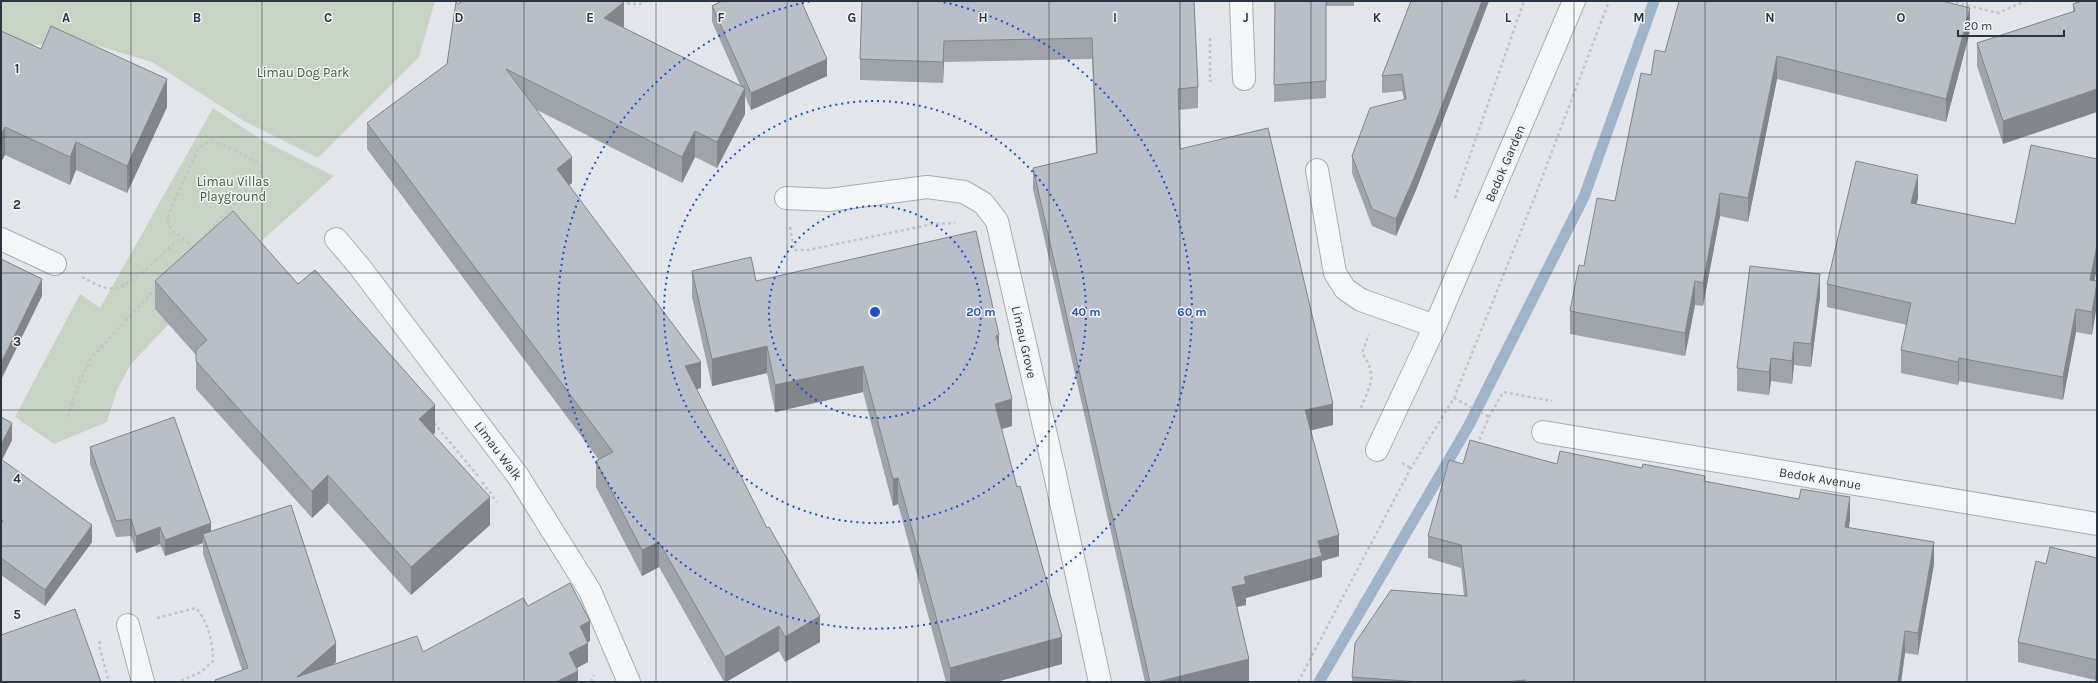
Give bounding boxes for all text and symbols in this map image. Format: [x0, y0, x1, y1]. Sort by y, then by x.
text: A [62, 10, 70, 25]
text: B [193, 10, 201, 25]
text: C [324, 10, 332, 25]
text: D [455, 10, 464, 25]
text: E [586, 10, 594, 25]
text: F [717, 10, 725, 25]
text: G [848, 10, 856, 25]
text: H [978, 10, 988, 25]
text: I [1113, 10, 1117, 25]
text: J [1243, 10, 1249, 25]
text: K [1373, 10, 1382, 25]
text: L [1505, 10, 1512, 25]
text: M [1633, 10, 1645, 25]
text: N [1765, 10, 1775, 25]
text: O [1897, 10, 1906, 25]
scale bar [1958, 12, 2064, 38]
text: 20 m [1964, 19, 1992, 33]
text: 1 [15, 61, 19, 76]
park label: Limau Dog Park [257, 65, 349, 80]
street label: Bedok Garden [1482, 122, 1528, 204]
park label: Limau Villas Playground [197, 174, 270, 204]
text: 2 [13, 197, 21, 212]
street label: Limau Grove [1009, 304, 1040, 380]
centre of rings [868, 305, 882, 319]
text: 20 m [966, 305, 996, 319]
text: 40 m [1071, 305, 1101, 319]
text: 60 m [1177, 305, 1207, 319]
text: 3 [13, 334, 21, 349]
street label: Limau Walk [471, 419, 525, 483]
street label: Bedok Avenue [1778, 464, 1863, 493]
text: 4 [13, 471, 21, 486]
text: 5 [13, 607, 21, 622]

